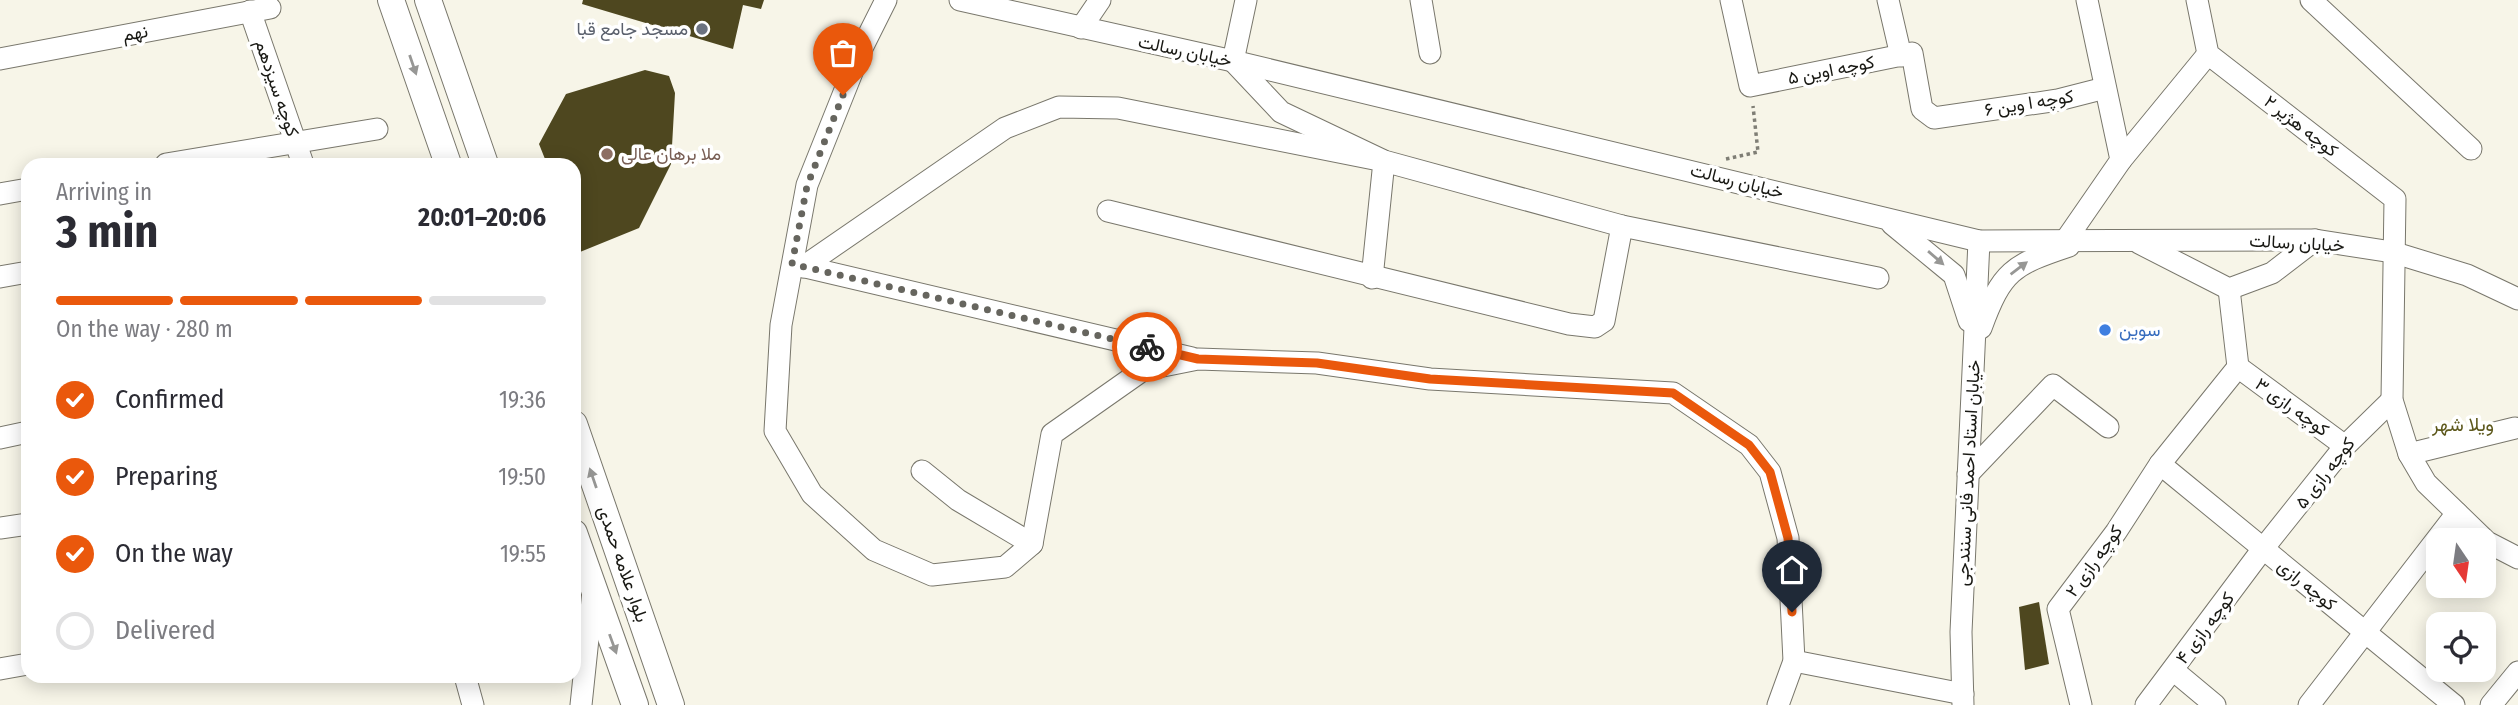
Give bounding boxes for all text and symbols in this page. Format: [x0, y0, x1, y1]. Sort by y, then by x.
place label: مسجد جامع قبا [577, 18, 688, 41]
street label: نهم [120, 20, 150, 47]
marker: مسجد جامع قبا [694, 21, 710, 37]
pin [813, 23, 873, 95]
street label: خیابان رسالت [1136, 30, 1234, 72]
icon: bag [824, 34, 862, 72]
street label: کوچه سیزدهم [249, 37, 304, 140]
street label: کوچه اوین ۵ [1786, 51, 1876, 90]
one-way arrow [408, 54, 419, 75]
street label: کوچه ا وین ۶ [1983, 85, 2075, 122]
street label: کوچه هژیر ۲ [2259, 90, 2342, 163]
place label: ملا برهان عالی [621, 143, 721, 165]
marker: ملا برهان عالی [599, 146, 615, 162]
street label: خیابان رسالت [1688, 159, 1786, 203]
text: Arriving in [56, 178, 152, 206]
text: 20:01–20:06 [418, 202, 546, 233]
text: 3 min [56, 204, 158, 259]
street label: خیابان رسالت [2249, 230, 2345, 256]
one-way arrow [1927, 250, 1945, 266]
one-way arrow [2009, 261, 2027, 276]
courier [1112, 312, 1182, 382]
text: On the way · 280 m [56, 315, 233, 343]
place label: سوین [2119, 319, 2160, 341]
marker: سوین [2097, 322, 2113, 338]
icon: bike [1128, 328, 1166, 366]
street label: خیابان استاد احمد فانی سنندجی [1951, 359, 1985, 587]
street label: کوچه رازی ۳ [2250, 373, 2333, 442]
icon: check [56, 381, 94, 419]
text: Confirmed [115, 384, 225, 415]
text: 19:36 [499, 386, 546, 414]
district label: ویلا شهر [2431, 413, 2494, 436]
street label: کوچه رازی ۵ [2290, 433, 2360, 514]
icon: check [56, 458, 94, 496]
text: Preparing [115, 461, 217, 492]
text: 19:50 [498, 463, 546, 491]
one-way arrow [587, 468, 598, 489]
street label: بلوار علامه حمدی [593, 503, 653, 625]
street label: کوچه رازی ۲ [2061, 521, 2128, 602]
north arrow [2426, 528, 2496, 598]
map controls [2426, 528, 2496, 682]
icon: check [56, 535, 94, 573]
text: On the way [115, 538, 233, 569]
text: 19:55 [500, 540, 546, 568]
pin [1762, 540, 1822, 612]
icon: home [1773, 551, 1811, 589]
street label: کوچه رازی [2272, 555, 2341, 616]
street label: کوچه رازی ۴ [2171, 588, 2240, 669]
button: locate [2426, 612, 2496, 682]
text: Delivered [115, 615, 216, 646]
one-way arrow [608, 634, 619, 655]

